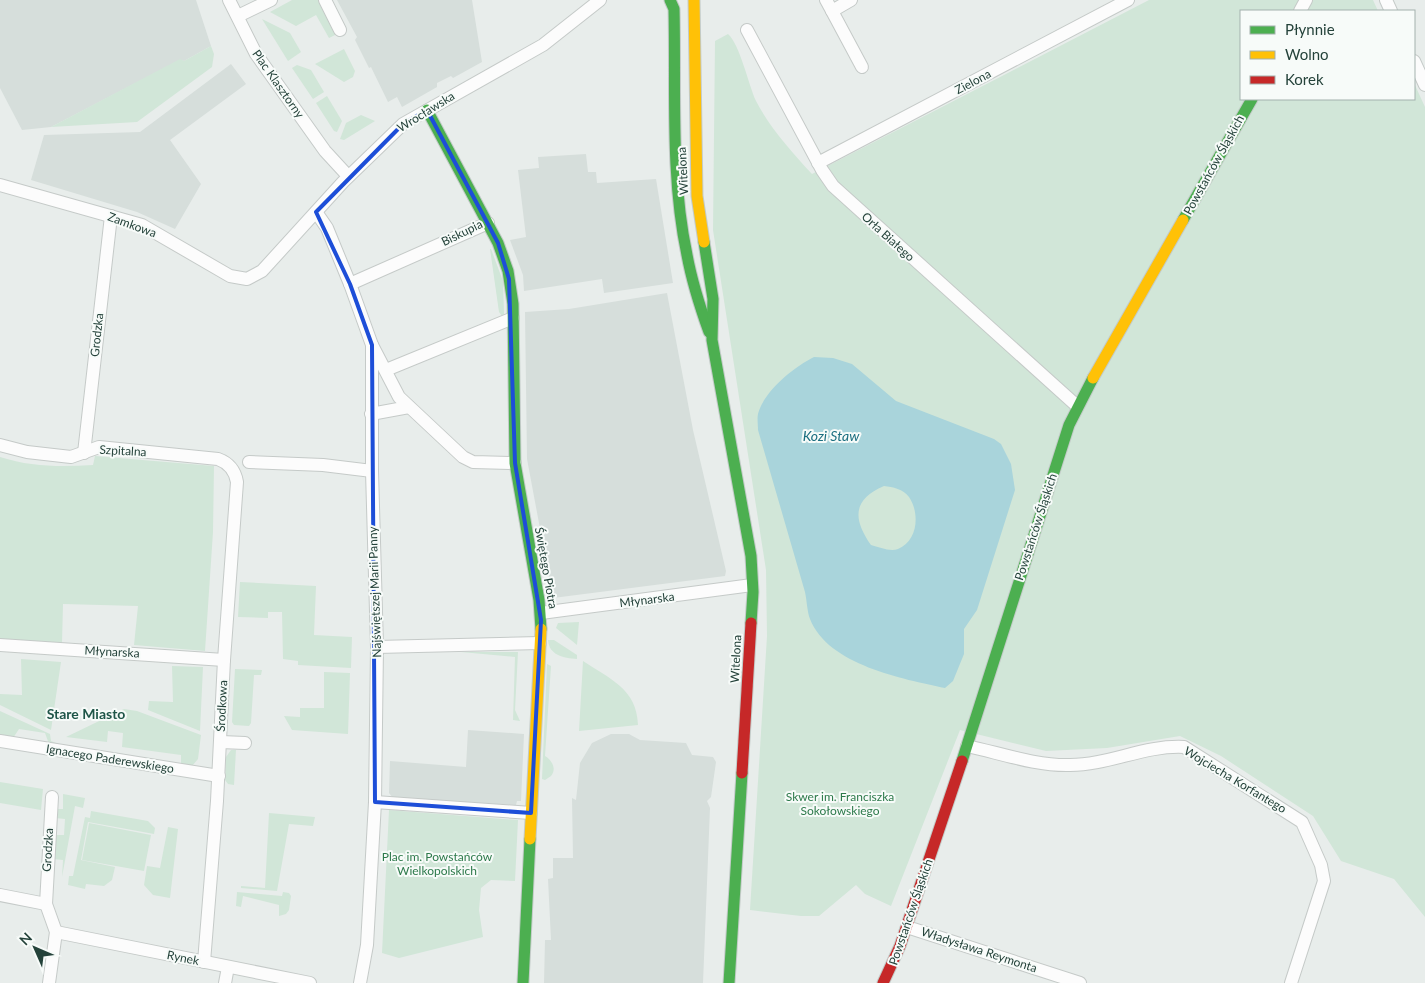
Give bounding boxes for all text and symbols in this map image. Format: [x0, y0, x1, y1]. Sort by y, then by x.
legend [1240, 10, 1415, 100]
text: Płynnie [1285, 20, 1335, 38]
text: Wolno [1285, 45, 1329, 63]
street label: Plac Klasztorny [249, 47, 308, 122]
street label: Zielona [952, 66, 993, 97]
text: Korek [1285, 70, 1324, 88]
street label: Wrocławska [394, 88, 457, 135]
street label: Powstańców Śląskich [1180, 112, 1247, 217]
street label: Witelona [674, 147, 691, 195]
street label: Zamkowa [106, 209, 159, 240]
street label: Orła Białego [859, 209, 918, 264]
street label: Biskupia [439, 216, 485, 249]
street label: Grodzka [87, 312, 106, 358]
water label: Kozi Staw [803, 427, 860, 444]
street label: Szpitalna [99, 442, 147, 459]
street label: Powstańców Śląskich [1011, 471, 1060, 582]
street label: Najświętszej Marii Panny [365, 525, 384, 658]
street label: Świętego Piotra [532, 526, 561, 610]
street label: Młynarska [619, 589, 675, 610]
street label: Witelona [727, 634, 744, 683]
street label: Młynarska [84, 643, 140, 660]
street label: Środkowa [213, 680, 230, 732]
district label: Stare Miasto [47, 705, 125, 722]
street label: Ignacego Paderewskiego [45, 741, 175, 776]
street label: Wojciecha Korfantego [1181, 743, 1289, 816]
park label: Skwer im. Franciszka Sokołowskiego [786, 789, 894, 818]
street label: Grodzka [39, 828, 56, 872]
park label: Plac im. Powstańców Wielkopolskich [382, 849, 493, 878]
street label: Powstańców Śląskich [885, 857, 936, 967]
north arrow [10, 923, 60, 973]
street label: Władysława Reymonta [919, 924, 1039, 975]
text: N [16, 929, 35, 948]
street label: Rynek [166, 947, 201, 968]

